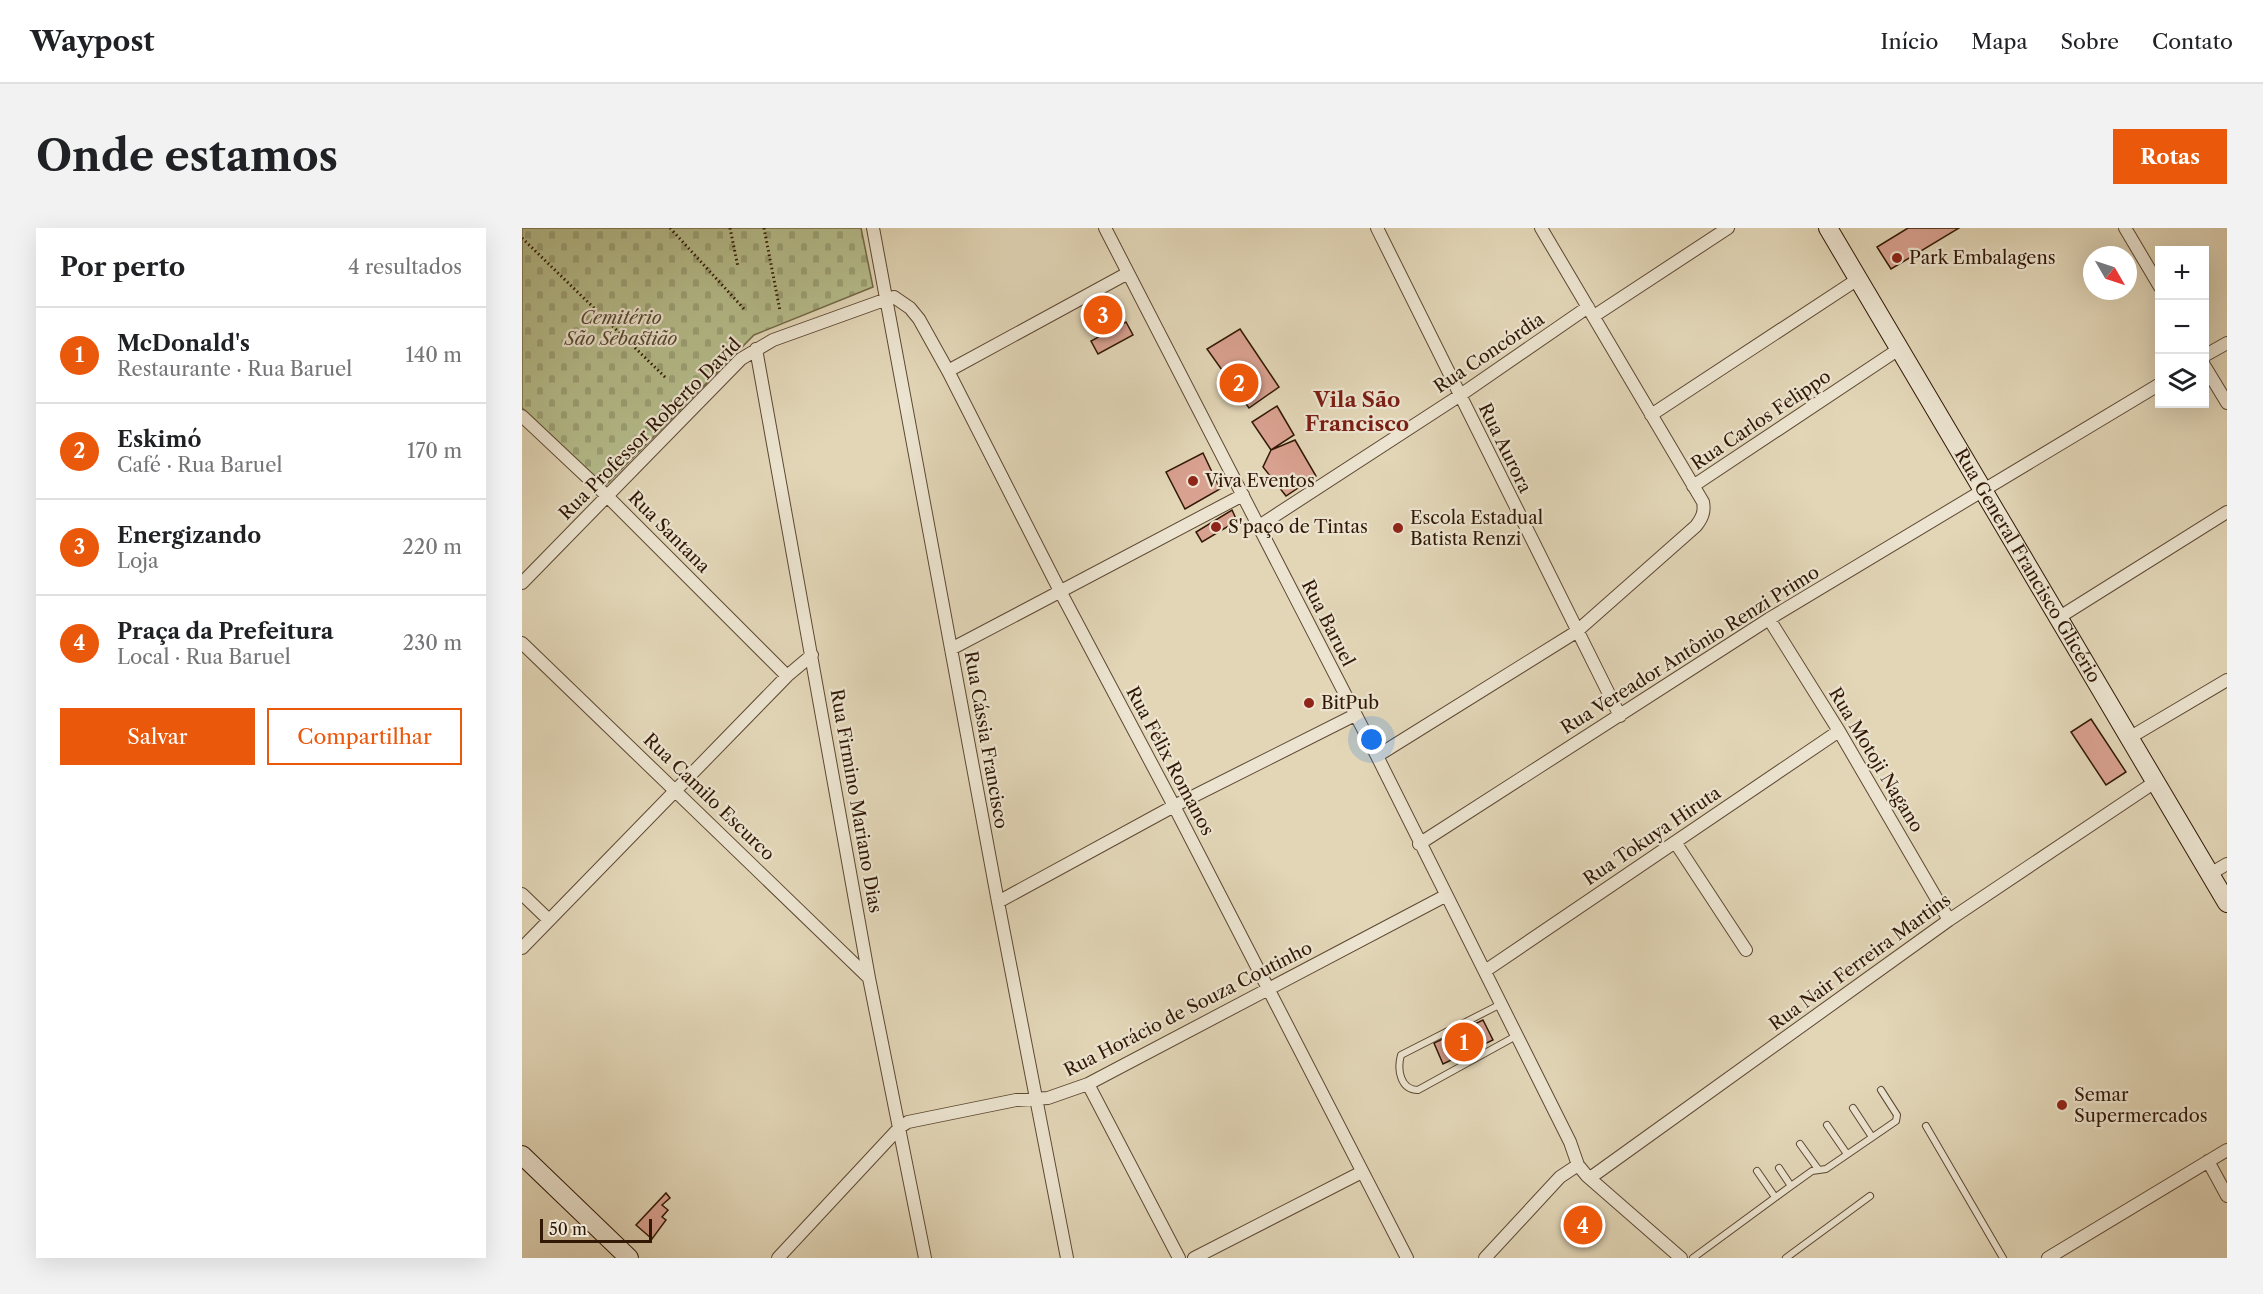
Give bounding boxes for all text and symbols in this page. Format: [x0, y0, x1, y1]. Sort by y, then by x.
text: Waypost [30, 24, 154, 58]
text: Início [1881, 29, 1938, 54]
text: Mapa [1971, 29, 2028, 54]
text: Sobre [2061, 29, 2119, 54]
text: Contato [2152, 29, 2233, 54]
button: Rotas [2113, 129, 2227, 184]
text: Onde estamos [36, 130, 338, 182]
north arrow [2083, 246, 2137, 300]
map controls [2155, 246, 2209, 408]
button: + [2155, 246, 2209, 300]
place label: Park Embalagens [1909, 247, 2056, 269]
text: Por perto [60, 251, 185, 283]
marker: Park Embalagens [1890, 251, 1904, 265]
text: 4 resultados [348, 255, 462, 279]
pin: 3 [1084, 292, 1122, 338]
button: − [2155, 300, 2209, 354]
park label: Cemitério São Sebastião [564, 307, 677, 350]
street label: Rua Concórdia [1430, 308, 1549, 398]
text: McDonald's [117, 330, 250, 357]
street label: Rua Professor Roberto David [554, 333, 746, 525]
text: 1 [75, 343, 84, 367]
text: 140 m [405, 343, 462, 367]
button: layers [2155, 354, 2209, 408]
text: Restaurante · Rua Baruel [117, 357, 352, 381]
pin: 2 [1220, 360, 1258, 406]
street label: Rua Carlos Felippo [1687, 365, 1835, 475]
district label: Vila São Francisco [1305, 387, 1409, 436]
street label: Rua Aurora [1474, 400, 1536, 497]
text: Eskimó [117, 426, 201, 453]
text: 2 [74, 439, 85, 463]
text: 170 m [407, 439, 462, 463]
street label: Rua General Francisco Glicério [1950, 444, 2105, 687]
text: Café · Rua Baruel [117, 453, 282, 477]
place label: Viva Eventos [1204, 470, 1315, 492]
marker: Viva Eventos [1186, 474, 1200, 488]
street label: Rua Santana [624, 487, 715, 578]
place label: Escola Estadual Batista Renzi [1410, 507, 1543, 550]
place label: S'paço de Tintas [1228, 516, 1368, 538]
marker: S'paço de Tintas [1209, 520, 1223, 534]
marker: Escola Estadual Batista Renzi [1391, 521, 1405, 535]
text: Energizando [117, 522, 261, 549]
text: 3 [74, 535, 85, 559]
text: 220 m [402, 535, 462, 559]
text: Loja [117, 549, 159, 573]
street label: Rua Vereador Antônio Renzi Primo [1557, 561, 1823, 739]
street label: Rua Baruel [1297, 576, 1359, 670]
text: Praça da Prefeitura [117, 618, 334, 645]
text: 4 [74, 631, 85, 655]
text: 230 m [403, 631, 462, 655]
text: Local · Rua Baruel [117, 645, 291, 669]
street label: Rua Cássia Francisco [960, 649, 1012, 831]
street label: Rua Félix Romanos [1121, 683, 1219, 839]
street label: Rua Motoji Nagano [1824, 684, 1928, 836]
street label: Rua Firmino Mariano Dias [825, 687, 887, 915]
place label: BitPub [1321, 692, 1379, 714]
marker: BitPub [1302, 696, 1316, 710]
button: Salvar [60, 708, 255, 765]
button: Compartilhar [267, 708, 462, 765]
your location [1357, 725, 1386, 754]
street label: Rua Camilo Escurco [639, 729, 779, 865]
street label: Rua Tokuya Hiruta [1579, 782, 1725, 890]
street label: Rua Nair Ferreira Martins [1765, 889, 1955, 1035]
street label: Rua Horácio de Souza Coutinho [1060, 937, 1316, 1081]
pin: 1 [1444, 1020, 1484, 1064]
place label: Semar Supermercados [2074, 1084, 2208, 1127]
marker: Semar Supermercados [2055, 1098, 2069, 1112]
pin: 4 [1564, 1202, 1602, 1248]
scale bar [540, 1216, 652, 1244]
text: 50 m [549, 1219, 587, 1239]

